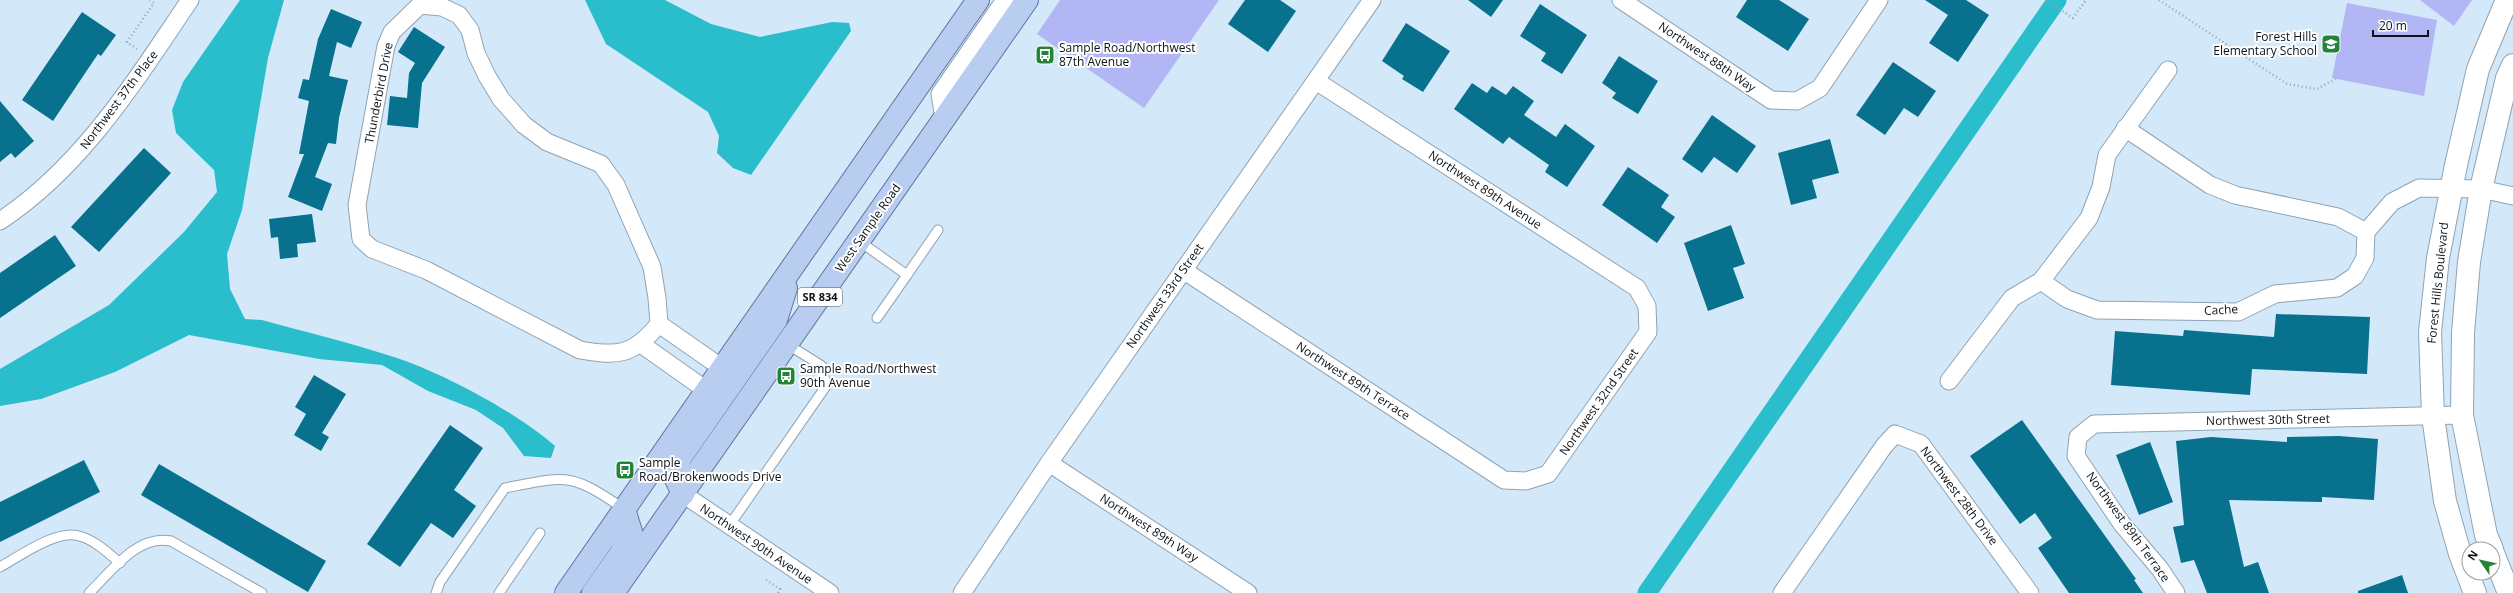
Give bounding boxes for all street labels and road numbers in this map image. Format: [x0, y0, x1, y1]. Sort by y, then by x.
street label: Northwest 88th Way [1655, 18, 1760, 96]
street label: Thunderbird Drive [360, 41, 397, 145]
street label: Northwest 37th Place [76, 47, 162, 153]
street label: Northwest 89th Avenue [1425, 146, 1546, 233]
street label: West Sample Road [831, 180, 904, 275]
street label: Forest Hills Boulevard [2423, 221, 2452, 344]
street label: Northwest 33rd Street [1122, 240, 1207, 352]
road number: SR 834 [798, 288, 842, 306]
street label: Cache [2204, 300, 2239, 319]
street label: Northwest 89th Terrace [1293, 337, 1414, 424]
street label: Northwest 32nd Street [1555, 345, 1642, 459]
street label: Northwest 30th Street [2206, 410, 2330, 429]
street label: Northwest 28th Drive [1917, 443, 2002, 549]
street label: Northwest 89th Terrace [2083, 468, 2174, 586]
street label: Northwest 89th Way [1097, 489, 1203, 566]
street label: Northwest 90th Avenue [697, 500, 816, 588]

